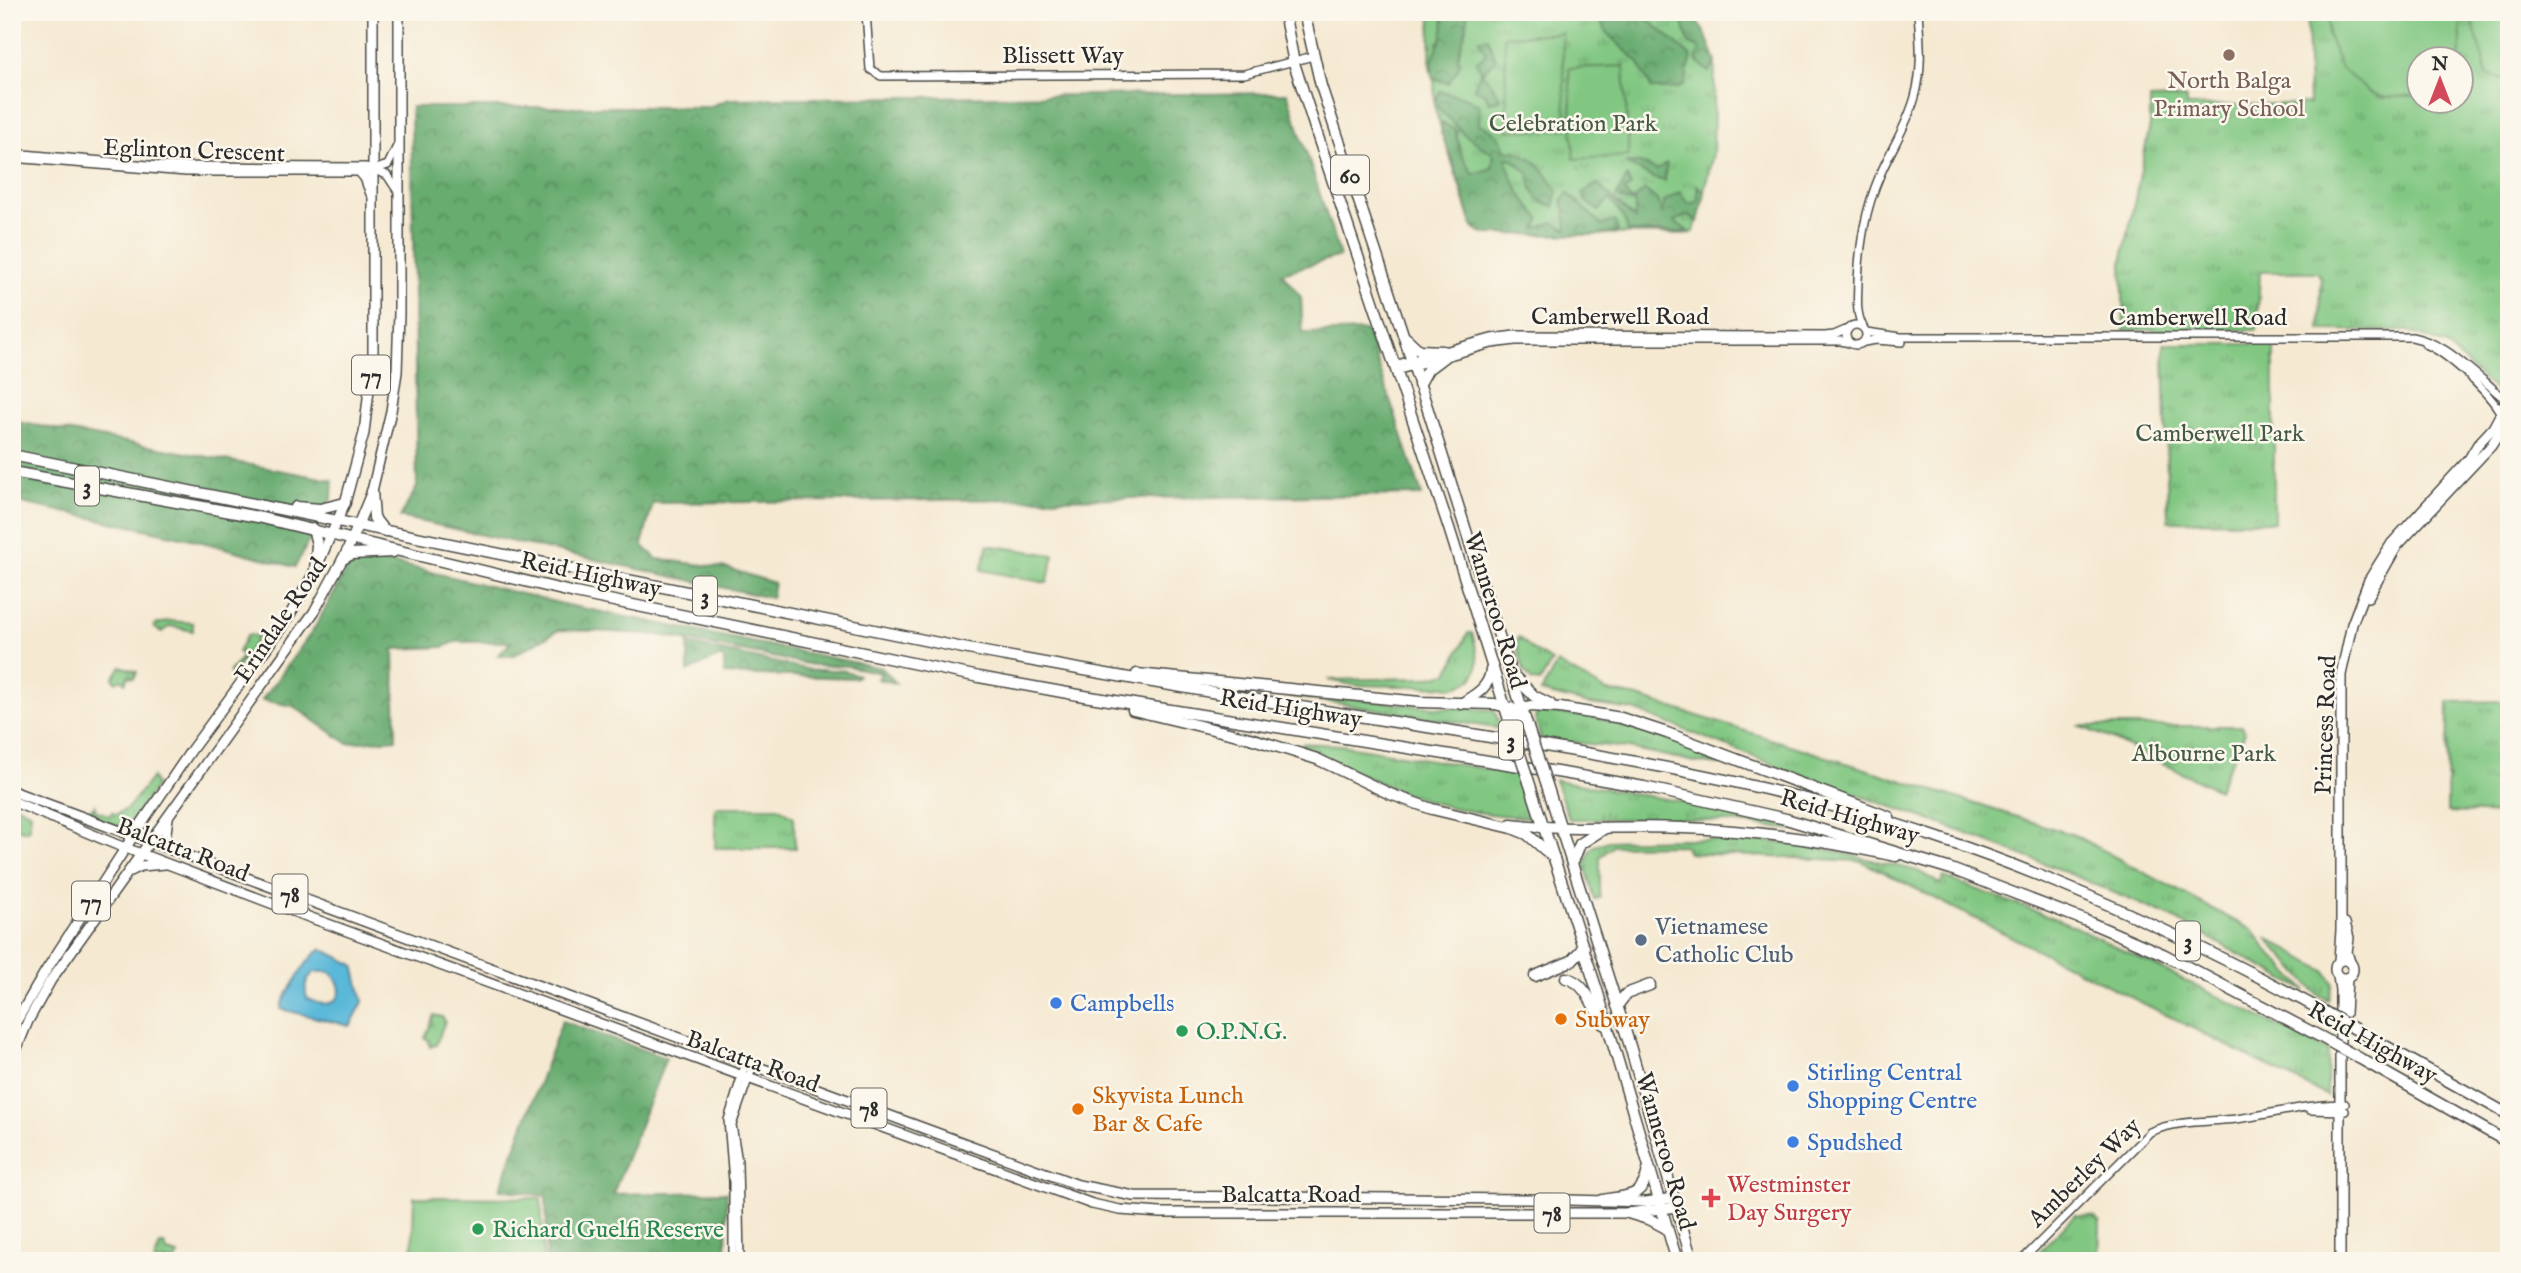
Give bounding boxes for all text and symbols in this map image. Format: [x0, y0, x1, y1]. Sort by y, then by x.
street label: Blissett Way [1002, 41, 1124, 72]
north arrow [2406, 46, 2476, 116]
marker: North Balga Primary School [2221, 47, 2237, 63]
text: N [2431, 53, 2449, 77]
place label: North Balga Primary School [2153, 66, 2305, 125]
park label: Celebration Park [1489, 109, 1657, 140]
street label: Eglinton Crescent [102, 133, 285, 170]
road number: 60 [1331, 156, 1369, 194]
street label: Camberwell Road [1531, 302, 1709, 333]
street label: Camberwell Road [2109, 303, 2287, 334]
road number: 77 [352, 356, 390, 394]
park label: Camberwell Park [2135, 419, 2305, 450]
road number: 3 [75, 466, 99, 506]
street label: Wanneroo Road [1456, 528, 1533, 693]
street label: Reid Highway [517, 545, 664, 606]
street label: Erindale Road [228, 552, 335, 690]
road number: 3 [693, 576, 717, 616]
street label: Princess Road [2309, 655, 2344, 795]
street label: Reid Highway [1217, 683, 1364, 736]
road number: 3 [1499, 720, 1523, 760]
park label: Albourne Park [2131, 739, 2276, 770]
street label: Reid Highway [1776, 783, 1923, 852]
street label: Balcatta Road [112, 811, 253, 890]
road number: 78 [272, 874, 308, 914]
road number: 77 [72, 882, 110, 920]
place label: Vietnamese Catholic Club [1654, 912, 1794, 971]
road number: 3 [2176, 922, 2200, 960]
marker: Vietnamese Catholic Club [1633, 932, 1649, 948]
place label: Campbells [1070, 989, 1175, 1020]
marker: Campbells [1048, 995, 1064, 1011]
street label: Reid Highway [2302, 995, 2443, 1092]
place label: Subway [1575, 1005, 1650, 1036]
marker: Subway [1553, 1011, 1569, 1027]
place label: O.P.N.G. [1196, 1017, 1287, 1048]
marker: O.P.N.G. [1174, 1023, 1190, 1039]
street label: Balcatta Road [682, 1024, 824, 1101]
place label: Stirling Central Shopping Centre [1807, 1058, 1977, 1117]
street label: Wanneroo Road [1627, 1069, 1702, 1234]
marker: Stirling Central Shopping Centre [1785, 1078, 1801, 1094]
place label: Skyvista Lunch Bar & Cafe [1092, 1081, 1244, 1140]
road number: 78 [852, 1088, 886, 1128]
marker: Skyvista Lunch Bar & Cafe [1070, 1101, 1086, 1117]
street label: Amberley Way [2021, 1111, 2148, 1235]
place label: Spudshed [1807, 1128, 1903, 1159]
marker: Spudshed [1785, 1134, 1801, 1150]
place label: Westminster Day Surgery [1727, 1170, 1852, 1229]
street label: Balcatta Road [1221, 1180, 1361, 1211]
marker: Westminster Day Surgery [1701, 1188, 1721, 1208]
road number: 78 [1534, 1194, 1570, 1232]
place label: Richard Guelfi Reserve [492, 1215, 724, 1246]
marker: Richard Guelfi Reserve [470, 1221, 486, 1237]

